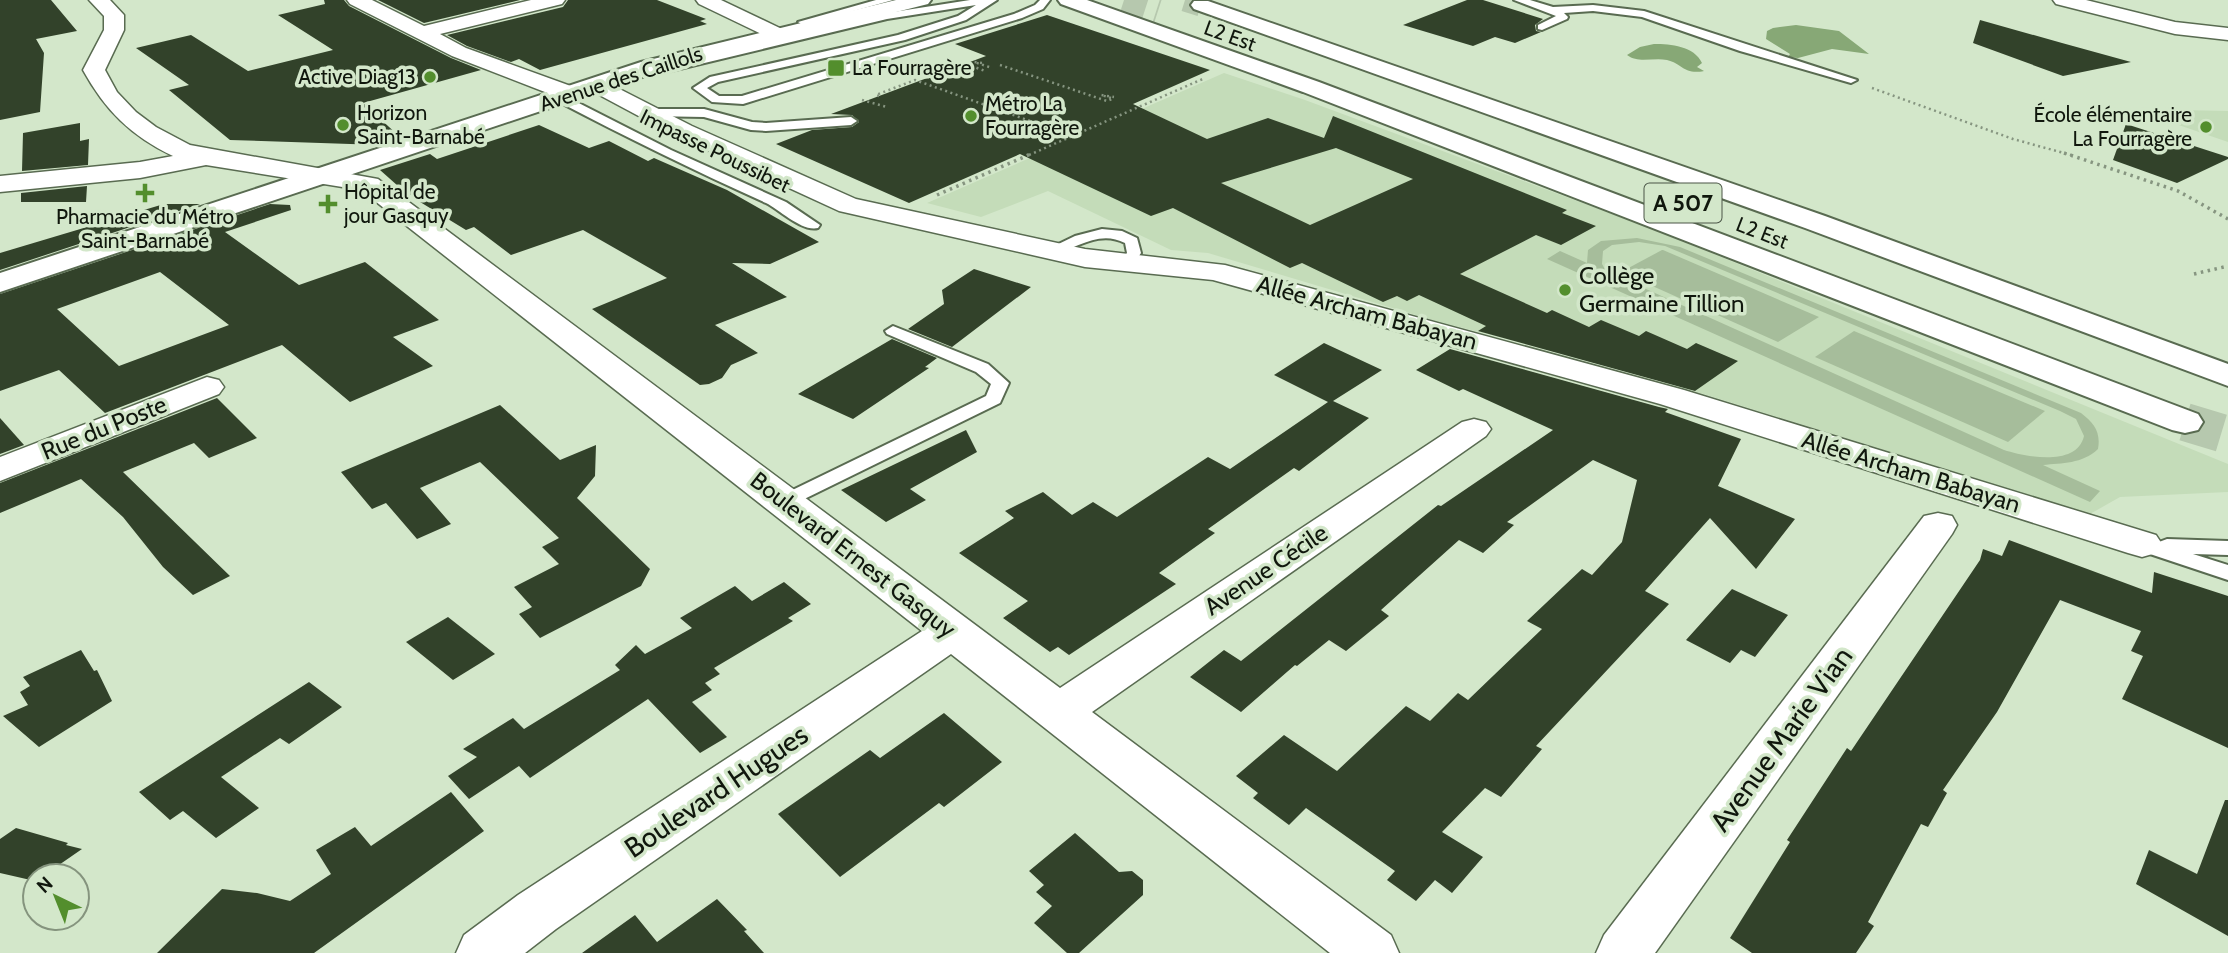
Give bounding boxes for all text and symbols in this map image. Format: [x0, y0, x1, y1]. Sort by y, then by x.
street label: L2 Est [1201, 15, 1260, 56]
street label: Avenue des Caillols [536, 40, 706, 117]
place label: La Fourragère [852, 55, 972, 80]
marker: La Fourragère [826, 58, 846, 78]
place label: Active Diag13 [298, 64, 416, 89]
marker: Active Diag13 [422, 69, 438, 85]
place label: Métro La Fourragère [985, 91, 1079, 140]
place label: Horizon Saint-Barnabé [357, 100, 485, 149]
place label: École élémentaire La Fourragère [2034, 102, 2192, 151]
street label: Impasse Poussibet [636, 103, 794, 198]
marker: Métro La Fourragère [963, 108, 979, 124]
marker: Horizon Saint-Barnabé [335, 117, 351, 133]
marker: École élémentaire La Fourragère [2198, 119, 2214, 135]
place label: Hôpital de jour Gasquy [343, 179, 449, 229]
road number: A 507 [1644, 184, 1722, 222]
marker: Pharmacie du Métro Saint-Barnabé [137, 185, 153, 201]
marker: Hôpital de jour Gasquy [318, 194, 338, 214]
place label: Pharmacie du Métro Saint-Barnabé [56, 204, 234, 253]
street label: L2 Est [1733, 211, 1792, 254]
place label: Collège Germaine Tillion [1579, 261, 1744, 318]
street label: Allée Archam Babayan [1254, 269, 1480, 356]
marker: Collège Germaine Tillion [1557, 282, 1573, 298]
street label: Rue du Poste [37, 389, 171, 466]
street label: Allée Archam Babayan [1798, 424, 2024, 519]
street label: Boulevard Ernest Gasquy [745, 465, 962, 644]
street label: Avenue Cécile [1199, 518, 1333, 621]
street label: Avenue Marie Vian [1703, 640, 1859, 838]
street label: Boulevard Hugues [618, 717, 814, 865]
north arrow [21, 862, 91, 932]
text: N [32, 872, 58, 898]

